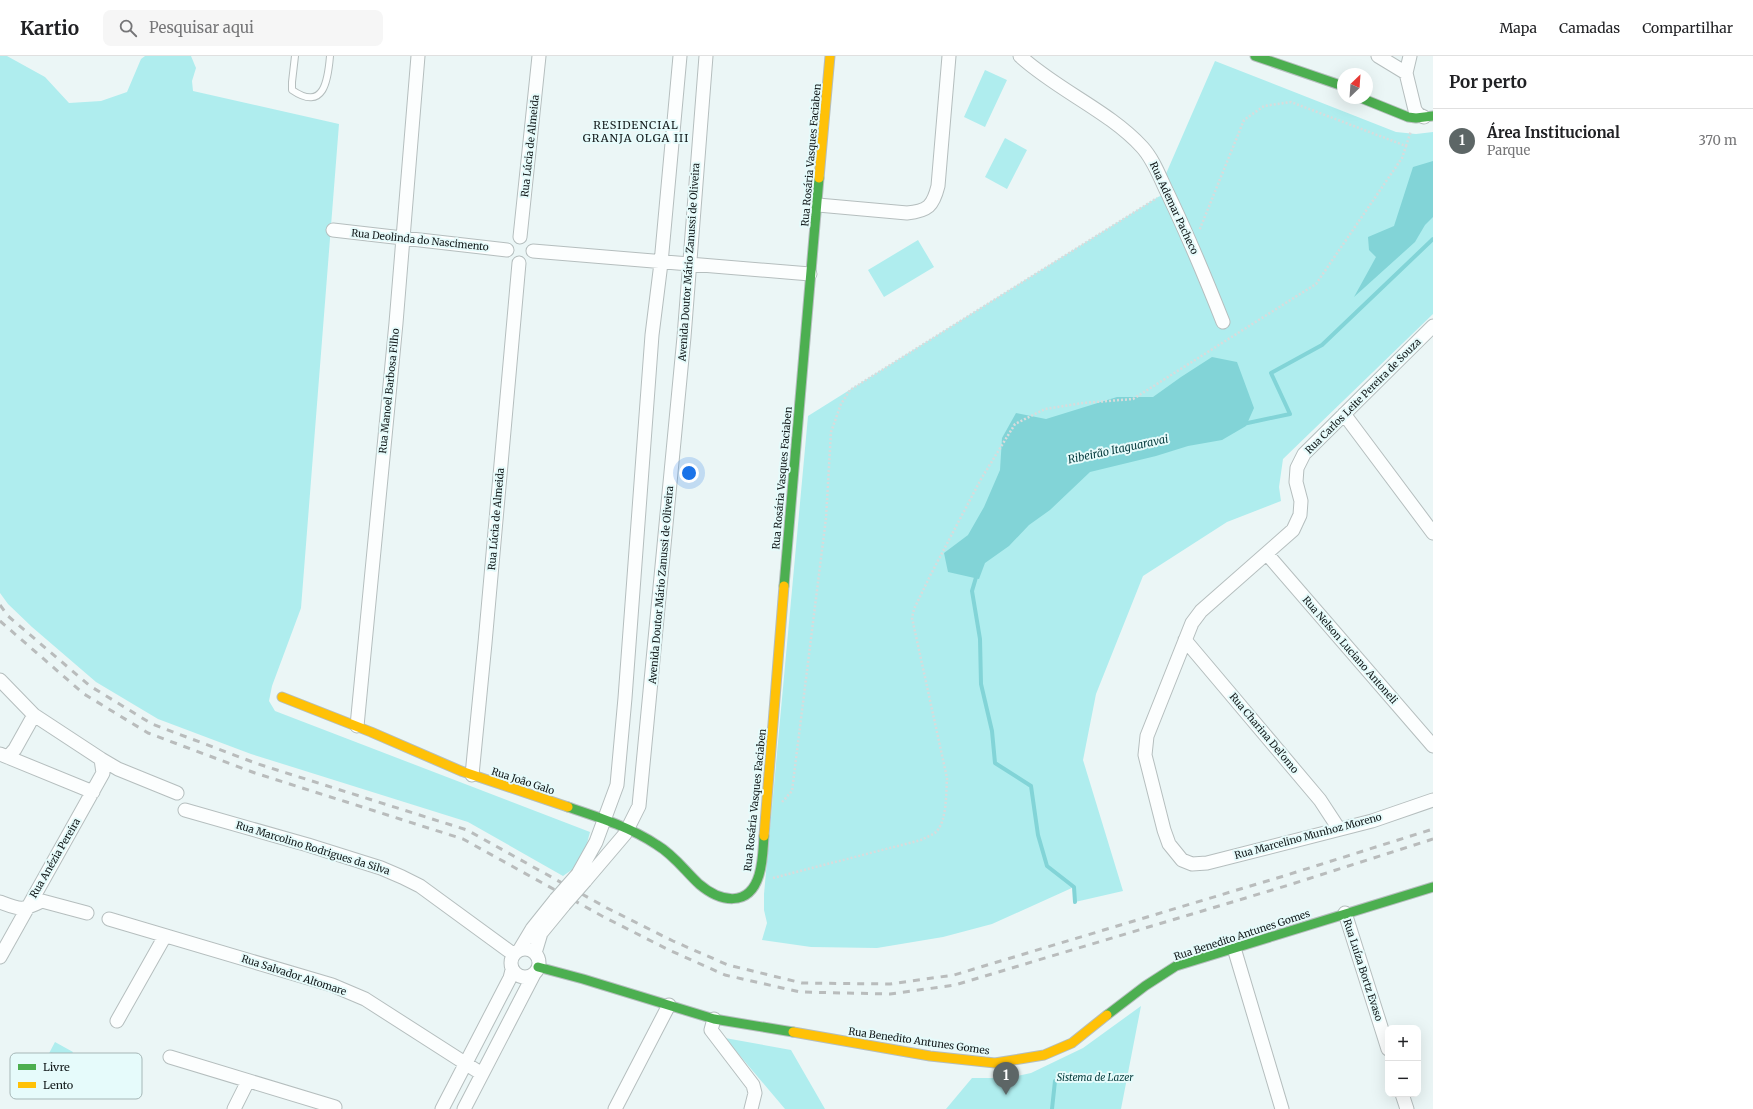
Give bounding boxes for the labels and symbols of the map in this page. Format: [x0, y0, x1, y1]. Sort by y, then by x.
north arrow [1337, 68, 1373, 104]
street label: Rua Rosária Vasques Faciaben [798, 83, 824, 227]
street label: Rua Lúcia de Almeida [518, 94, 542, 198]
district label: RESIDENCIAL GRANJA OLGA III [583, 118, 689, 145]
street label: Rua Ademar Pacheco [1147, 160, 1201, 257]
street label: Avenida Doutor Mário Zanussi de Oliveira [676, 162, 702, 363]
street label: Rua Deolinda do Nascimento [351, 226, 490, 254]
street label: Rua Manoel Barbosa Filho [376, 328, 402, 454]
street label: Rua Carlos Leite Pereira de Souza [1302, 335, 1424, 457]
street label: Rua Rosária Vasques Faciaben [769, 406, 795, 550]
water label: Ribeirão Itaguaravai [1066, 432, 1170, 466]
your location [679, 463, 699, 483]
street label: Rua Lúcia de Almeida [485, 467, 507, 571]
street label: Avenida Doutor Mário Zanussi de Oliveira [646, 485, 676, 686]
street label: Rua Nelson Luciano Antoneli [1300, 593, 1400, 707]
street label: Rua Charina Del'omo [1227, 690, 1301, 776]
street label: Rua Rosária Vasques Faciaben [741, 728, 769, 872]
street label: Rua João Galo [490, 765, 556, 797]
street label: Rua Marcelino Munhoz Moreno [1233, 810, 1383, 862]
street label: Rua Anézia Pereira [27, 815, 83, 900]
street label: Rua Marcolino Rodrigues da Silva [234, 818, 392, 878]
street label: Rua Benedito Antunes Gomes [1172, 907, 1312, 963]
street label: Rua Luíza Bortz Evaso [1340, 917, 1386, 1023]
street label: Rua Salvador Altomare [240, 952, 348, 998]
street label: Rua Benedito Antunes Gomes [848, 1025, 990, 1057]
legend [10, 1053, 142, 1099]
text: Livre [43, 1060, 70, 1074]
pin: 1 [993, 1062, 1019, 1095]
park label: Sistema de Lazer [1057, 1071, 1134, 1084]
text: Lento [43, 1078, 74, 1092]

